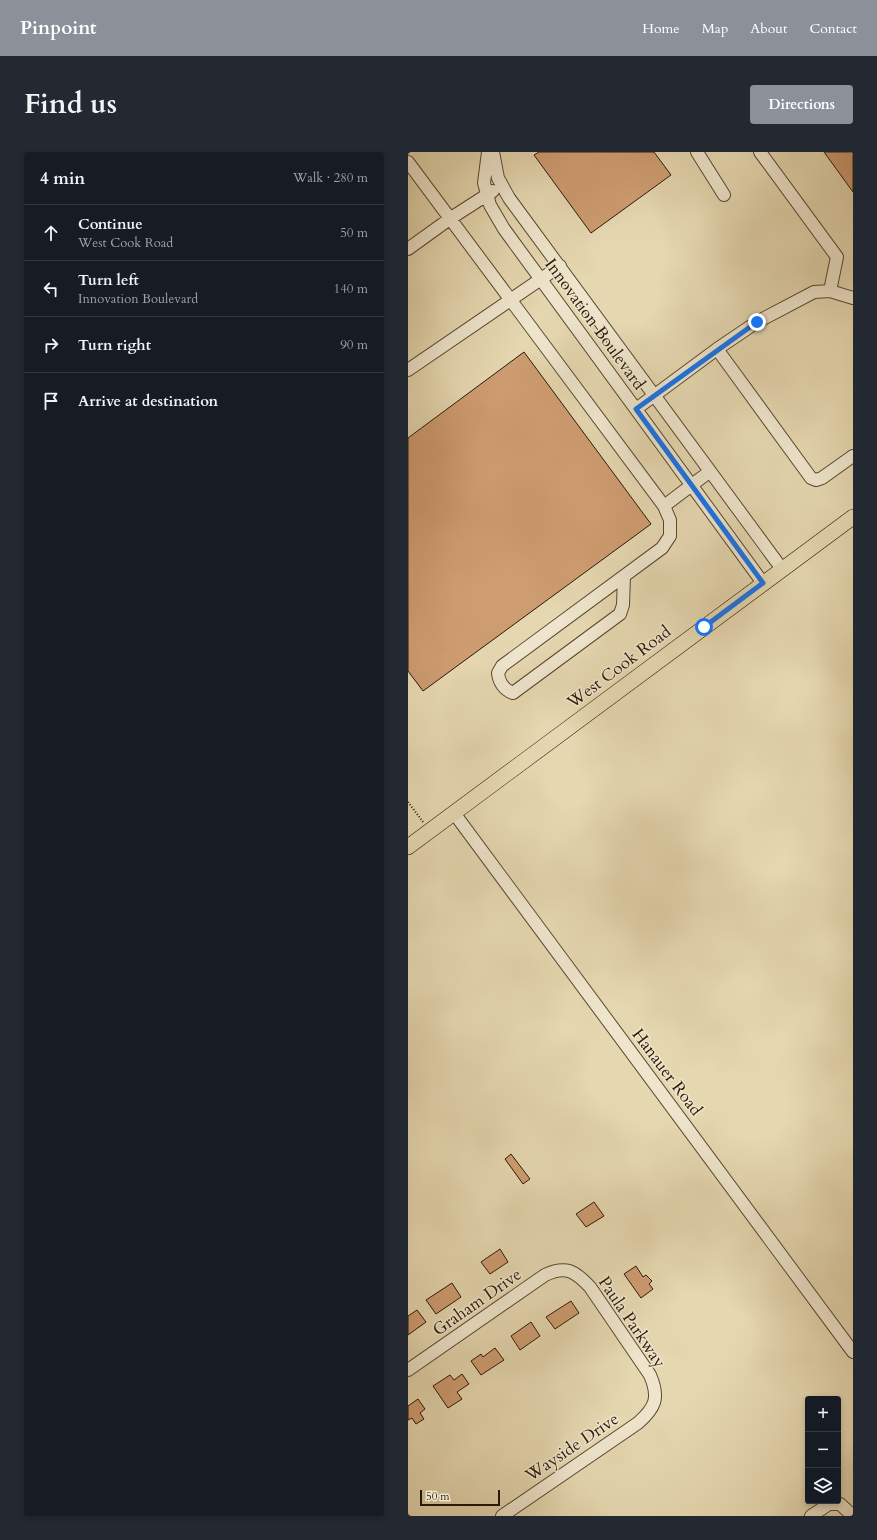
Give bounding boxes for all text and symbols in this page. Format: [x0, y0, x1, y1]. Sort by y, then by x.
text: Pinpoint [20, 15, 97, 41]
text: Home [642, 19, 680, 38]
text: Map [702, 19, 728, 38]
text: About [750, 19, 787, 38]
text: Contact [809, 19, 857, 38]
text: Find us [24, 85, 117, 123]
button: Directions [750, 85, 853, 124]
text: 4 min [40, 167, 85, 190]
text: Walk · 280 m [293, 169, 368, 187]
text: Continue [78, 214, 143, 234]
icon: ahead [40, 222, 62, 244]
text: 50 m [340, 224, 368, 242]
text: West Cook Road [78, 234, 173, 252]
street label: Innovation Boulevard [540, 254, 650, 394]
text: Turn left [78, 270, 139, 290]
icon: left [40, 278, 62, 300]
text: 140 m [334, 280, 368, 298]
text: Innovation Boulevard [78, 290, 198, 308]
route end [748, 313, 766, 331]
icon: right [40, 334, 62, 356]
text: Turn right [78, 335, 151, 355]
text: 90 m [340, 336, 368, 354]
icon: arrive [40, 390, 62, 412]
text: Arrive at destination [78, 391, 218, 411]
route start [695, 618, 713, 636]
street label: West Cook Road [562, 620, 676, 714]
street label: Hanauer Road [627, 1024, 707, 1120]
street label: Graham Drive [428, 1263, 526, 1341]
street label: Paula Parkway [593, 1272, 671, 1372]
map controls [805, 1396, 841, 1504]
button: + [805, 1396, 841, 1432]
street label: Wayside Drive [520, 1407, 623, 1487]
button: − [805, 1432, 841, 1468]
button: layers [805, 1468, 841, 1504]
scale bar [420, 1488, 500, 1507]
text: 50 m [426, 1489, 450, 1504]

